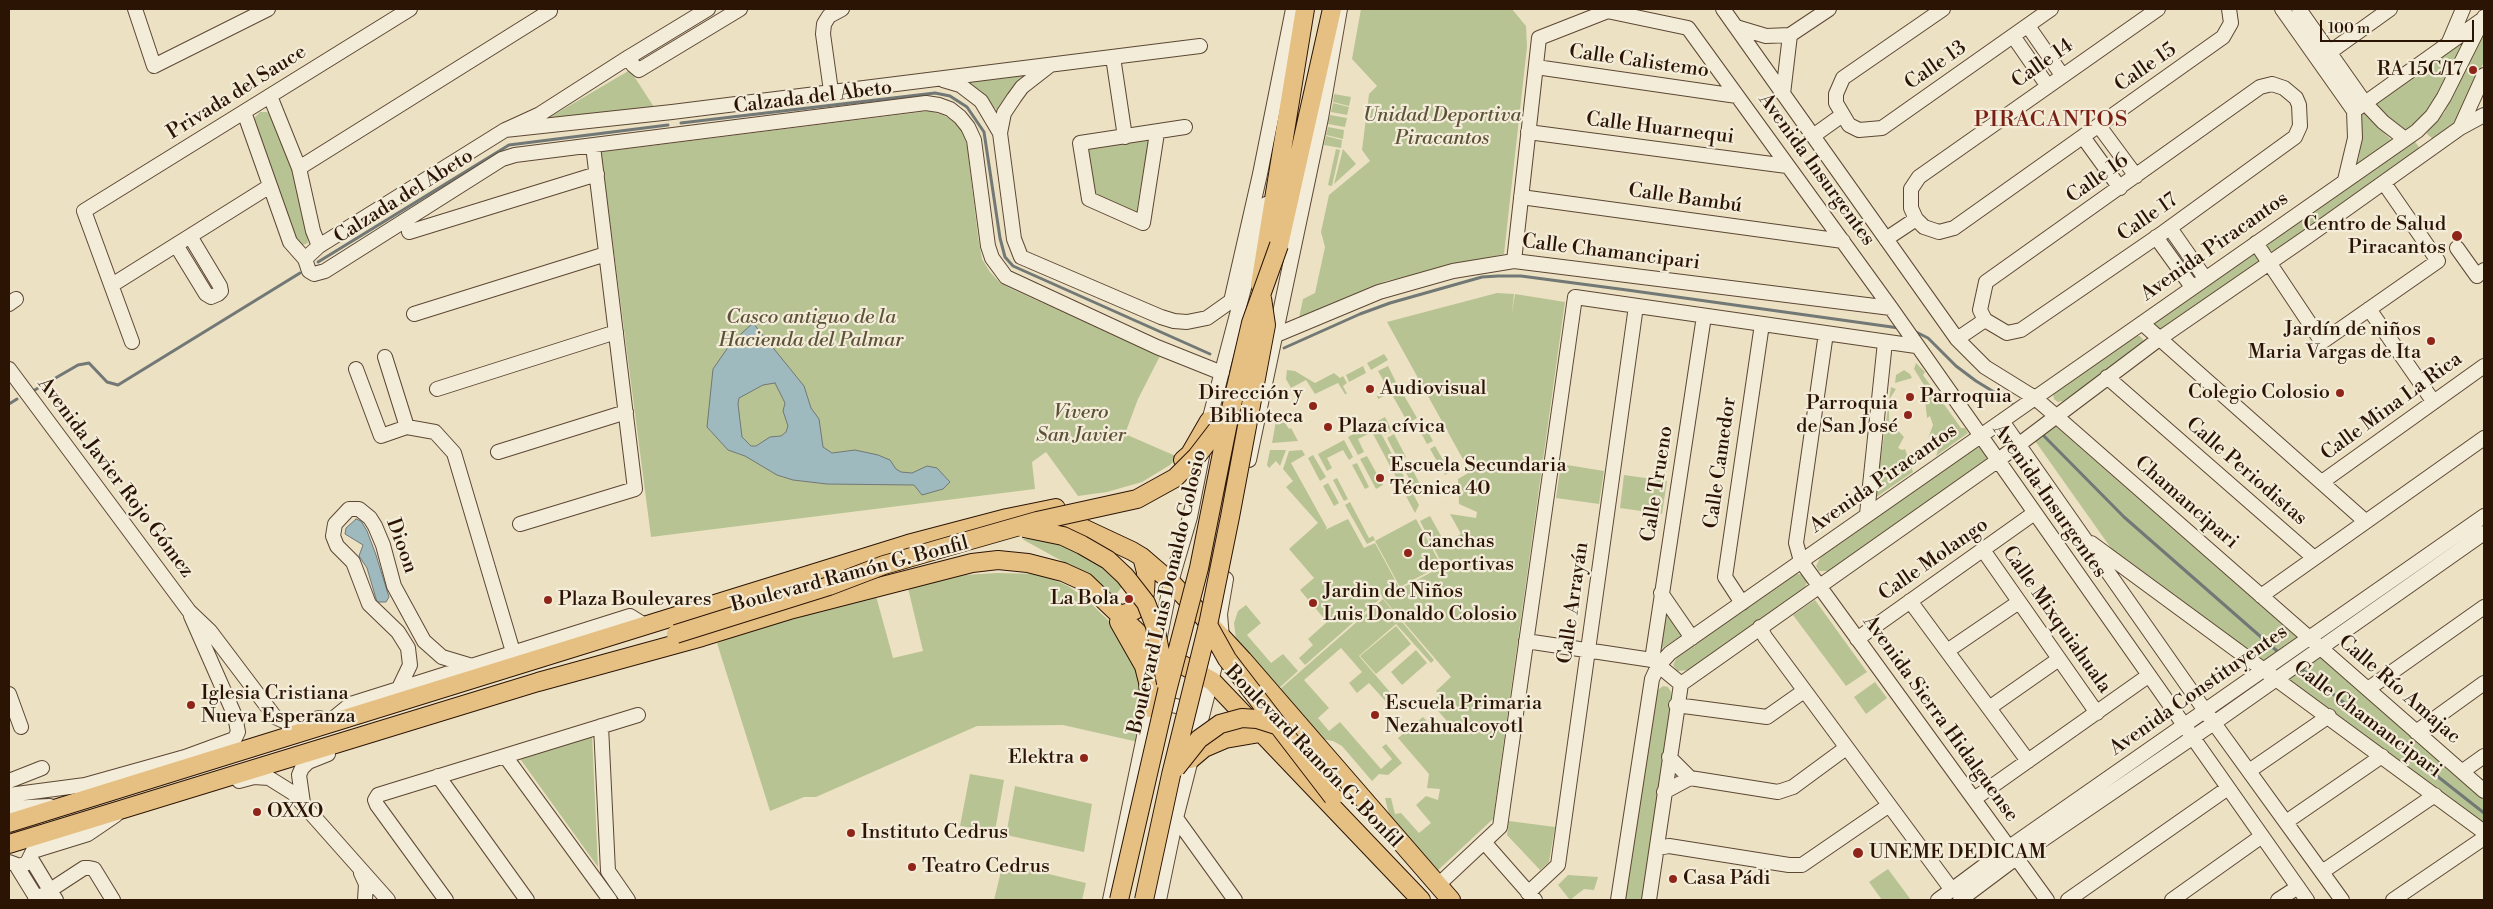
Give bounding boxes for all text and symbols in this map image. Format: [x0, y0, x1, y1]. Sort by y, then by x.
scale bar [2323, 10, 2477, 42]
text: 100 m [2328, 19, 2370, 38]
street label: Calle 14 [2008, 34, 2078, 94]
street label: Calle 13 [1901, 36, 1971, 96]
street label: Calle 15 [2111, 38, 2181, 98]
street label: Calle Calistemo [1568, 40, 1710, 84]
street label: Privada del Sauce [163, 41, 311, 145]
place label: RA 15C/17 [2377, 58, 2463, 82]
marker: RA 15C/17 [2467, 64, 2479, 76]
street label: Calzada del Abeto [732, 76, 894, 120]
street label: Avenida Insurgentes [1753, 89, 1879, 251]
park label: Unidad Deportiva Piracantos [1363, 104, 1521, 151]
street label: Calle Huarnequi [1585, 108, 1735, 150]
district label: PIRACANTOS [1972, 108, 2130, 134]
street label: Calzada del Abeto [330, 145, 478, 249]
street label: Calle 16 [2062, 149, 2134, 209]
street label: Calle Bambú [1627, 179, 1743, 219]
street label: Avenida Piracantos [2137, 187, 2293, 307]
street label: Calle 17 [2113, 189, 2183, 247]
place label: Centro de Salud Piracantos [2304, 213, 2446, 260]
marker: Centro de Salud Piracantos [2450, 229, 2464, 243]
street label: Calle Chamancipari [1521, 230, 1701, 276]
park label: Casco antiguo de la Hacienda del Palmar [718, 306, 904, 353]
place label: Jardín de niños Maria Vargas de Ita [2248, 318, 2421, 365]
marker: Jardín de niños Maria Vargas de Ita [2425, 335, 2437, 347]
street label: Calle Mina La Rica [2317, 348, 2467, 466]
street label: Avenida Javier Rojo Gómez [32, 373, 198, 583]
place label: Audiovisual [1380, 377, 1487, 401]
place label: Colegio Colosio [2188, 381, 2330, 405]
place label: Dirección y Biblioteca [1198, 382, 1303, 429]
marker: Audiovisual [1364, 383, 1376, 395]
place label: Parroquia [1920, 385, 2012, 409]
marker: Colegio Colosio [2334, 387, 2346, 399]
marker: Parroquia [1904, 391, 1916, 403]
place label: Parroquia de San José [1796, 392, 1898, 439]
street label: Calle Camedor [1700, 396, 1742, 530]
marker: Dirección y Biblioteca [1307, 400, 1319, 412]
park label: Vivero San Javier [1036, 401, 1126, 448]
marker: Parroquia de San José [1902, 409, 1914, 421]
street label: Calle Periodistas [2181, 413, 2311, 531]
place label: Plaza cívica [1338, 415, 1445, 439]
street label: Avenida Piracantos [1806, 419, 1962, 539]
street label: Avenida Insurgentes [1987, 419, 2111, 583]
marker: Plaza cívica [1322, 421, 1334, 433]
street label: Calle Trueno [1637, 424, 1679, 544]
street label: Boulevard Luis Donaldo Colosio [1124, 448, 1212, 736]
street label: Chamancipari [2129, 452, 2243, 554]
place label: Escuela Secundaria Técnica 40 [1390, 454, 1567, 501]
marker: Escuela Secundaria Técnica 40 [1374, 472, 1386, 484]
street label: Calle Molango [1875, 513, 1993, 607]
street label: Dioon [380, 515, 422, 577]
place label: Canchas deportivas [1418, 530, 1514, 577]
street label: Boulevard Ramón G. Bonfil [729, 532, 971, 618]
street label: Calle Arrayán [1554, 540, 1594, 666]
street label: Calle Mixquiahuala [1996, 542, 2116, 698]
marker: Canchas deportivas [1402, 547, 1414, 559]
place label: Jardin de Niños Luis Donaldo Colosio [1323, 580, 1517, 627]
place label: La Bola [1050, 587, 1119, 611]
place label: Plaza Boulevares [558, 588, 712, 612]
marker: La Bola [1123, 593, 1135, 605]
marker: Plaza Boulevares [542, 594, 554, 606]
marker: Jardin de Niños Luis Donaldo Colosio [1307, 597, 1319, 609]
street label: Avenida Sierra Hidalguense [1857, 611, 2023, 827]
street label: Avenida Constituyentes [2105, 620, 2293, 762]
street label: Calle Río Amajac [2333, 631, 2465, 749]
street label: Calle Chamancipari [2288, 656, 2446, 784]
street label: Boulevard Ramón G. Bonfil [1219, 661, 1407, 853]
place label: Iglesia Cristiana Nueva Esperanza [201, 682, 356, 729]
place label: Escuela Primaria Nezahualcoyotl [1385, 692, 1542, 739]
marker: Iglesia Cristiana Nueva Esperanza [185, 699, 197, 711]
marker: Escuela Primaria Nezahualcoyotl [1369, 709, 1381, 721]
place label: Elektra [1008, 746, 1074, 770]
marker: Elektra [1078, 752, 1090, 764]
place label: OXXO [267, 800, 323, 824]
marker: OXXO [251, 806, 263, 818]
place label: Instituto Cedrus [861, 821, 1008, 845]
marker: Instituto Cedrus [845, 827, 857, 839]
place label: UNEME DEDICAM [1869, 841, 2046, 865]
marker: UNEME DEDICAM [1851, 846, 1865, 860]
place label: Teatro Cedrus [922, 855, 1050, 879]
marker: Teatro Cedrus [906, 861, 918, 873]
place label: Casa Pádi [1683, 867, 1771, 891]
marker: Casa Pádi [1667, 873, 1679, 885]

